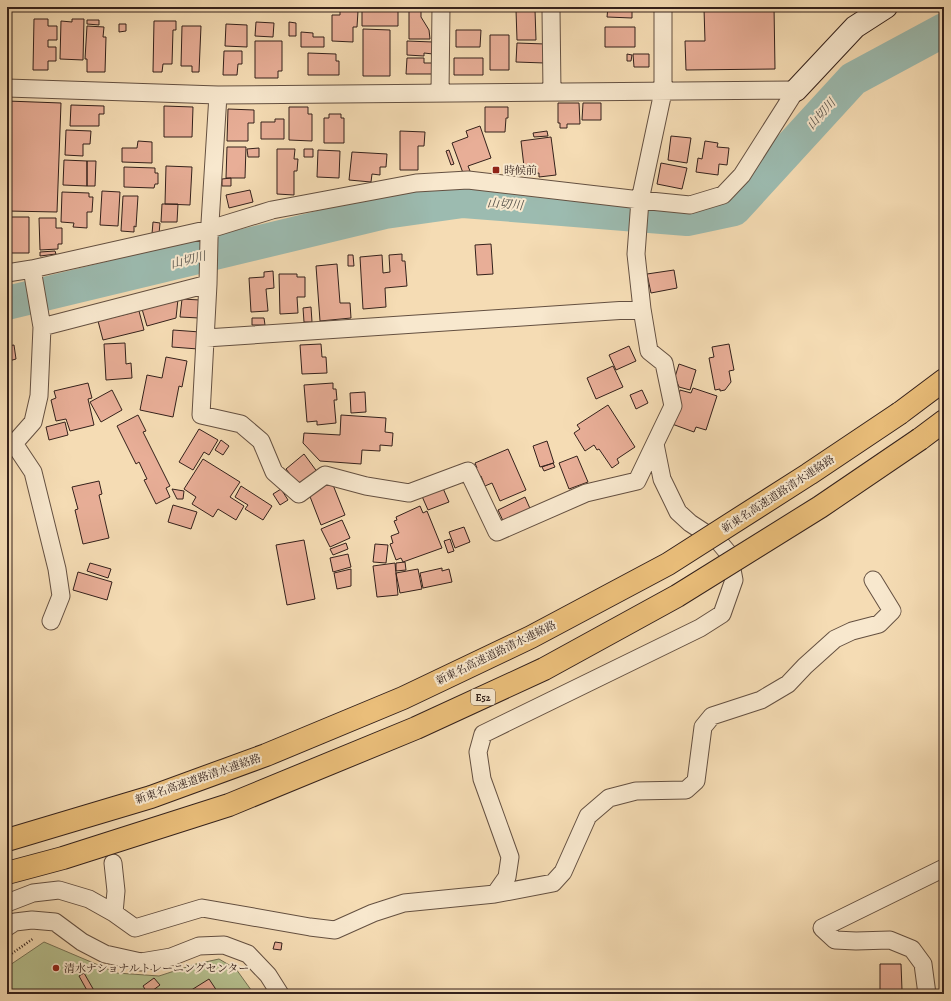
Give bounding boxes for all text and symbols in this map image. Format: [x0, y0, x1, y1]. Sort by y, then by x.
water label: 山切川 [803, 94, 840, 133]
place label: 時候前 [504, 163, 537, 178]
marker: 時候前 [491, 165, 501, 175]
water label: 山切川 [486, 194, 526, 214]
water label: 山切川 [169, 247, 209, 272]
street label: 新東名高速道路清水連絡路 [719, 452, 837, 536]
street label: 新東名高速道路清水連絡路 [433, 617, 559, 689]
road number: E52 [471, 689, 495, 705]
street label: 新東名高速道路清水連絡路 [133, 750, 263, 808]
place label: 清水ナショナルトレーニングセンター [64, 961, 249, 976]
marker: 清水ナショナルトレーニングセンター [51, 963, 61, 973]

